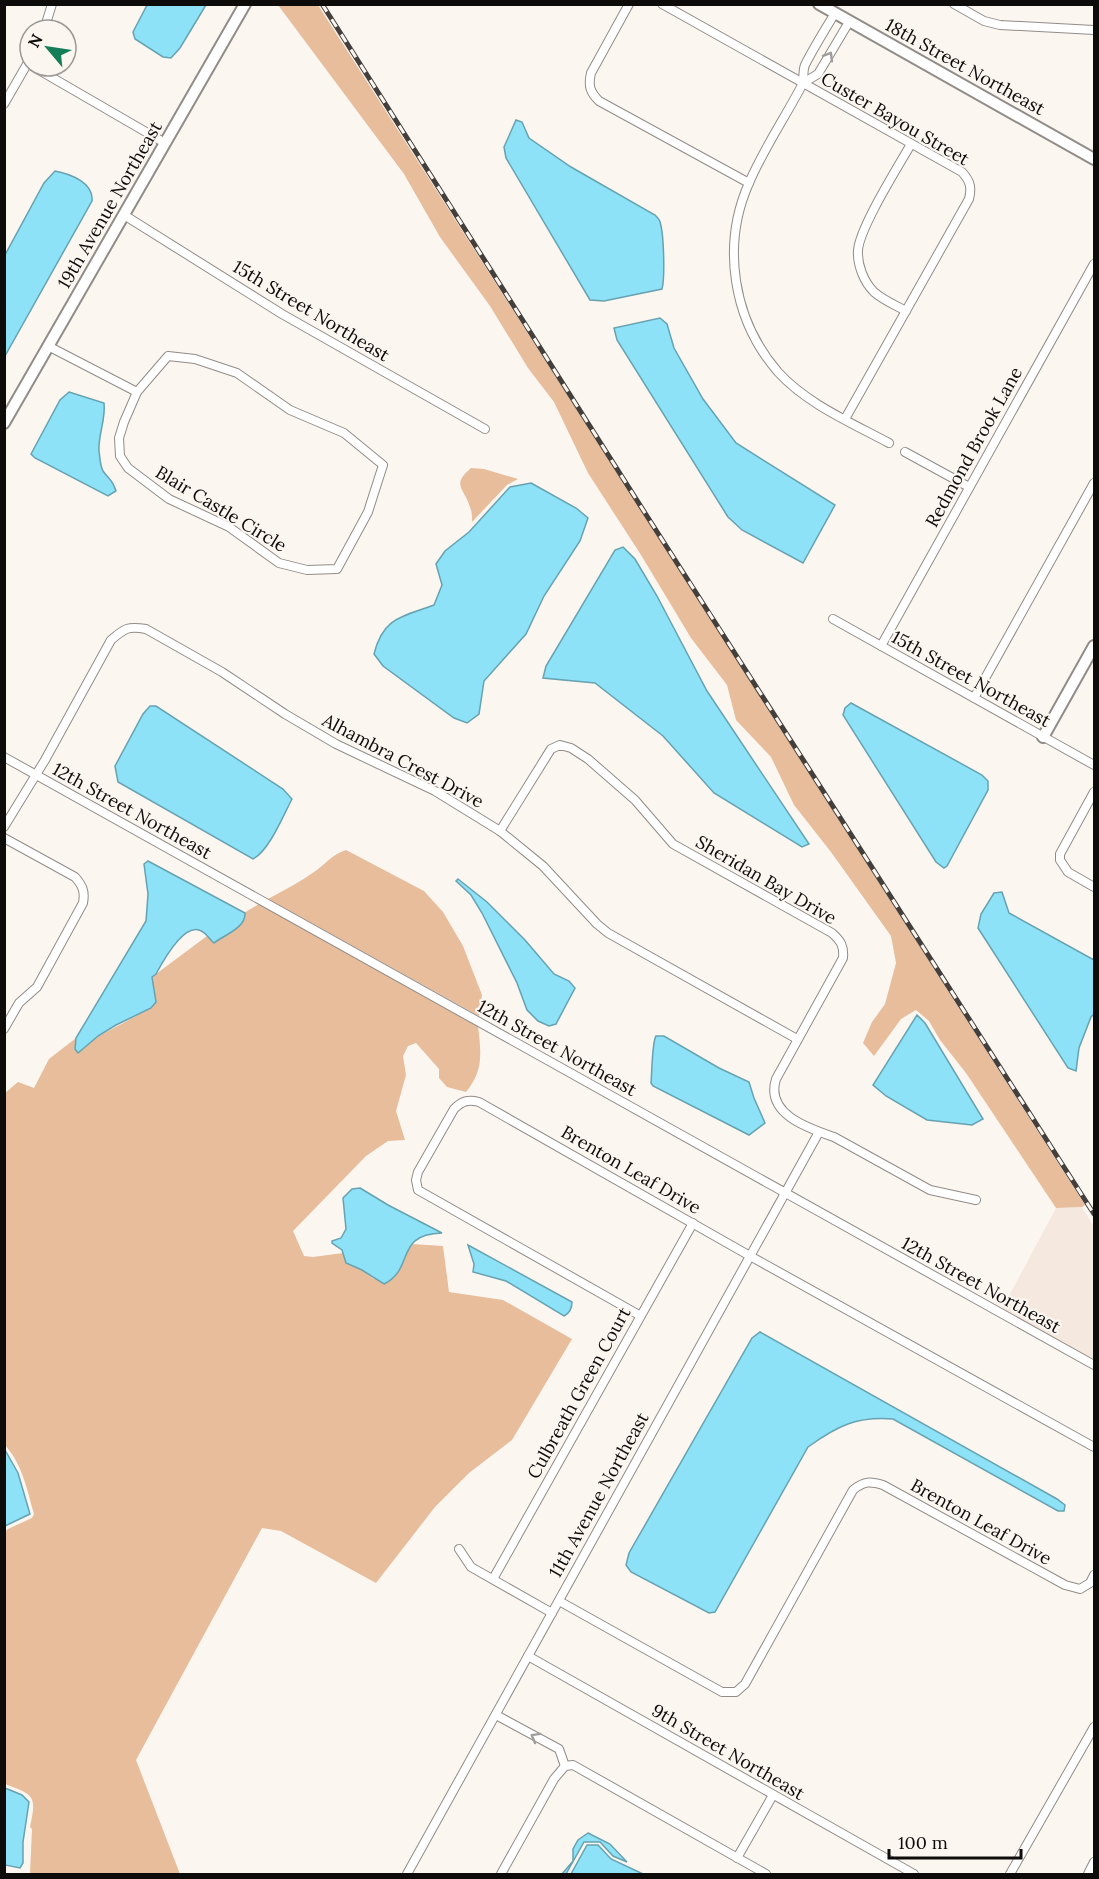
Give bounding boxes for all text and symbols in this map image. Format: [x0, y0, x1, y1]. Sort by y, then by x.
street label: 18th Street Northeast [881, 13, 1049, 120]
north arrow [18, 18, 78, 78]
text: N [23, 30, 47, 51]
one-way arrow [822, 51, 834, 62]
street label: Custer Bayou Street [817, 67, 974, 170]
street label: 19th Avenue Northeast [52, 117, 167, 292]
street label: 15th Street Northeast [229, 255, 394, 366]
street label: Redmond Brook Lane [920, 362, 1027, 531]
street label: Blair Castle Circle [152, 460, 291, 557]
street label: 15th Street Northeast [888, 625, 1055, 732]
street label: Alhambra Crest Drive [318, 708, 488, 813]
street label: 12th Street Northeast [49, 757, 216, 864]
street label: Sheridan Bay Drive [692, 830, 841, 929]
street label: 12th Street Northeast [474, 994, 641, 1101]
street label: Brenton Leaf Drive [557, 1120, 705, 1219]
street label: 12th Street Northeast [898, 1231, 1065, 1338]
street label: Culbreath Green Court [522, 1303, 635, 1483]
street label: 11th Avenue Northeast [544, 1408, 654, 1581]
street label: Brenton Leaf Drive [907, 1473, 1056, 1570]
street label: 9th Street Northeast [648, 1698, 809, 1805]
one-way arrow [531, 1733, 541, 1744]
scale bar [889, 1822, 1021, 1860]
text: 100 m [898, 1831, 948, 1854]

